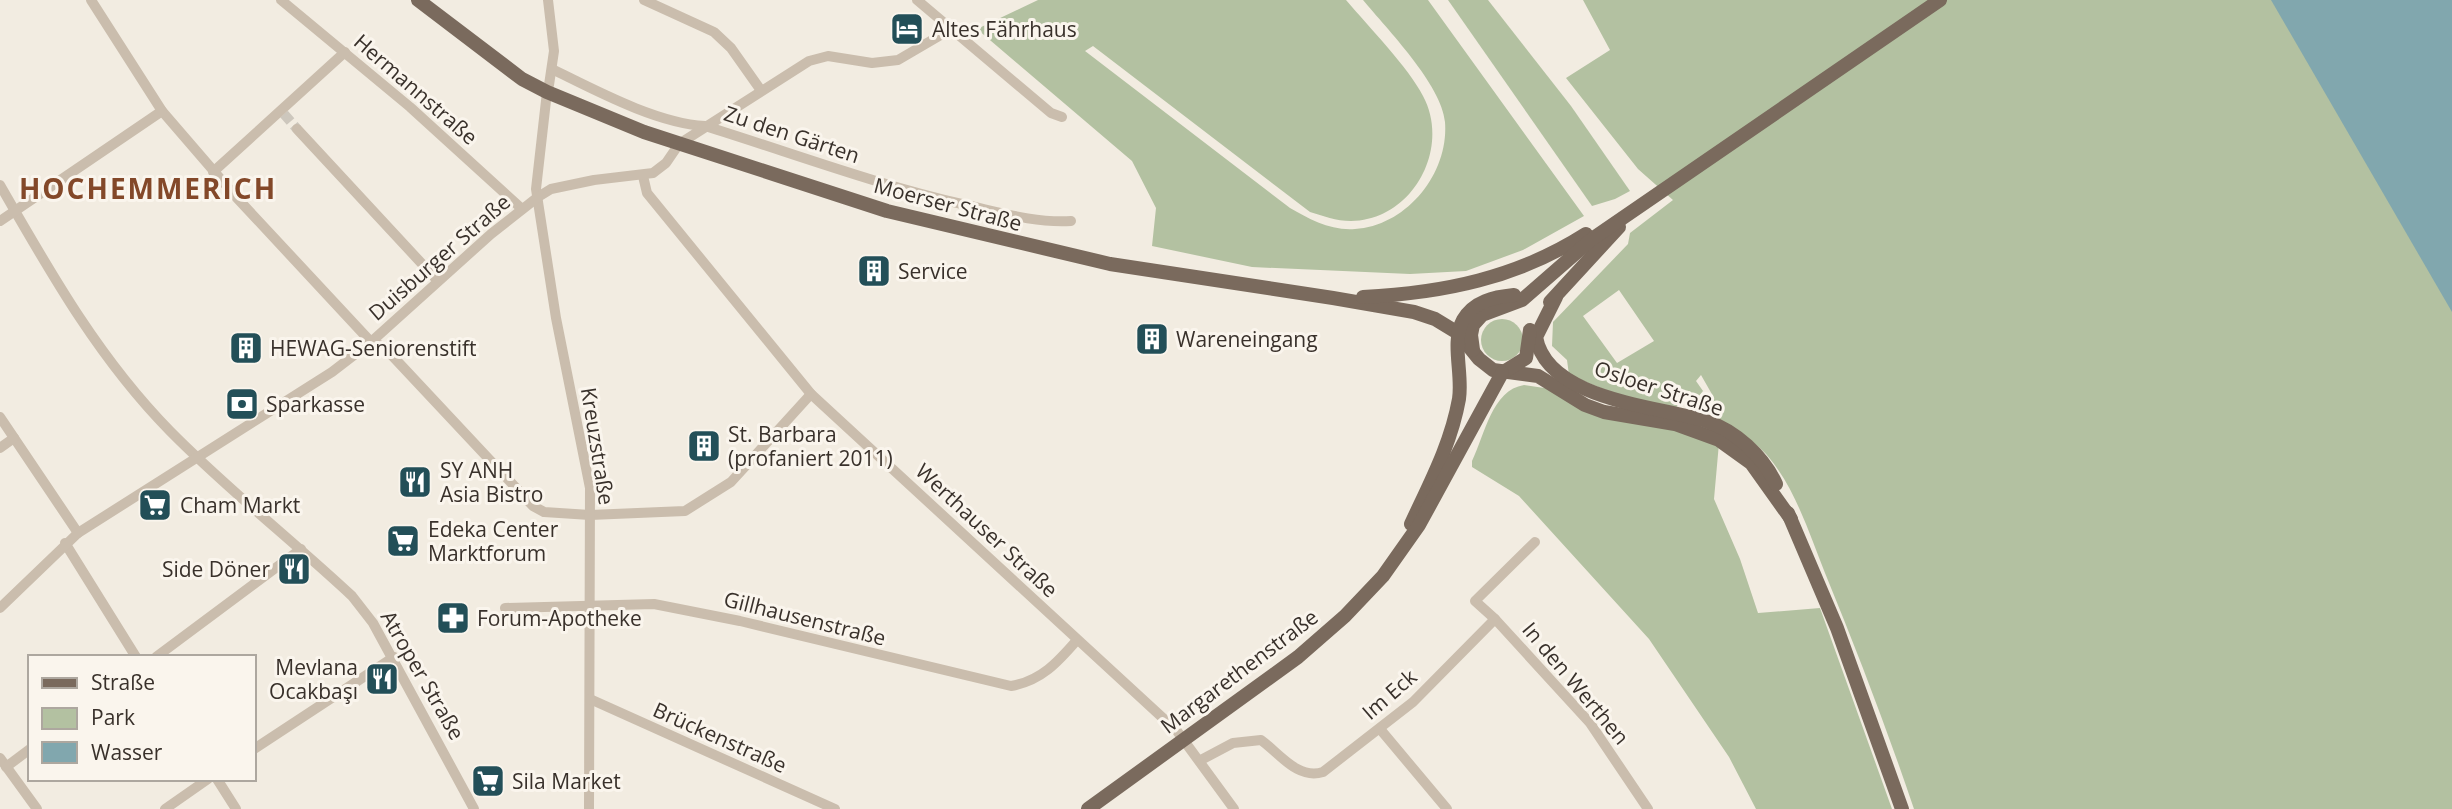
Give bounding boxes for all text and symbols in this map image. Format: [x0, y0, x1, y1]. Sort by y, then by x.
hotel icon: Altes Fährhaus [888, 10, 926, 48]
place label: Altes Fährhaus [932, 15, 1077, 43]
street label: Hermannstraße [348, 27, 484, 151]
street label: Zu den Gärten [721, 99, 863, 169]
district label: HOCHEMMERICH [19, 169, 277, 207]
street label: Moerser Straße [871, 171, 1025, 237]
street label: Duisburger Straße [362, 188, 516, 326]
building icon: Service [855, 252, 893, 290]
place label: Service [898, 257, 968, 285]
building icon: Wareneingang [1133, 320, 1171, 358]
place label: Wareneingang [1176, 325, 1318, 353]
building icon: HEWAG-Seniorenstift [227, 329, 265, 367]
place label: HEWAG-Seniorenstift [270, 334, 477, 362]
street label: Osloer Straße [1591, 354, 1727, 422]
bank icon: Sparkasse [223, 385, 261, 423]
street label: Kreuzstraße [575, 385, 621, 507]
place label: Sparkasse [266, 390, 365, 418]
place label: St. Barbara (profaniert 2011) [728, 420, 893, 472]
building icon: St. Barbara (profaniert 2011) [685, 427, 723, 465]
place label: SY ANH Asia Bistro [440, 456, 543, 508]
street label: Werthauser Straße [910, 457, 1064, 603]
restaurant icon: SY ANH Asia Bistro [396, 463, 434, 501]
supermarket icon: Cham Markt [136, 486, 174, 524]
place label: Cham Markt [180, 491, 300, 519]
place label: Edeka Center Marktforum [428, 515, 559, 567]
supermarket icon: Edeka Center Marktforum [384, 522, 422, 560]
restaurant icon: Side Döner [275, 550, 313, 588]
place label: Side Döner [162, 555, 270, 583]
street label: Gillhausenstraße [721, 584, 889, 652]
pharmacy icon: Forum-Apotheke [434, 599, 472, 637]
street label: Margarethenstraße [1155, 603, 1323, 739]
place label: Forum-Apotheke [477, 604, 642, 632]
street label: Atroper Straße [375, 605, 471, 745]
street label: In den Werthen [1516, 616, 1636, 750]
place label: Mevlana Ocakbaşı [269, 653, 358, 705]
legend [28, 655, 256, 781]
restaurant icon: Mevlana Ocakbaşı [363, 660, 401, 698]
street label: Im Eck [1356, 663, 1422, 725]
text: Straße [91, 668, 155, 696]
street label: Brückenstraße [649, 695, 791, 779]
text: Park [91, 703, 135, 731]
text: Wasser [91, 738, 163, 766]
supermarket icon: Sila Market [469, 762, 507, 800]
place label: Sila Market [512, 767, 621, 795]

